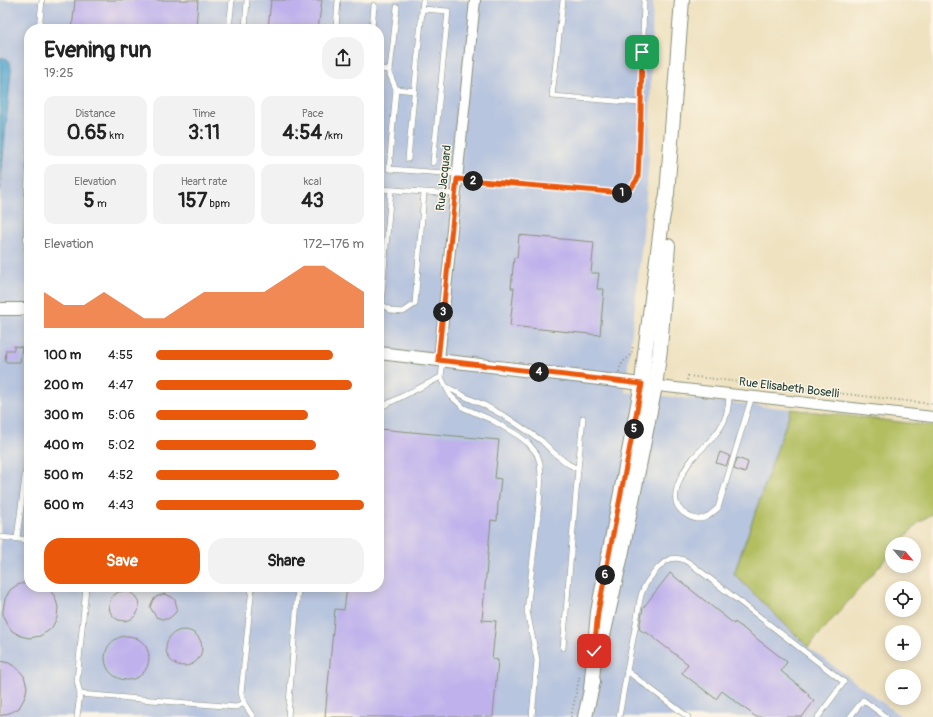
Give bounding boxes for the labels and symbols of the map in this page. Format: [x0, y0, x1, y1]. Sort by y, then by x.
pin [625, 35, 659, 69]
street label: Rue Jacquard [433, 144, 455, 212]
pin: 2 [463, 171, 483, 191]
pin: 1 [612, 183, 632, 203]
pin: 3 [433, 302, 453, 322]
pin: 4 [529, 362, 549, 382]
street label: Rue Elisabeth Boselli [738, 374, 840, 402]
pin: 5 [624, 419, 644, 439]
north arrow [885, 537, 921, 573]
pin: 6 [595, 565, 615, 585]
pin [577, 634, 611, 668]

